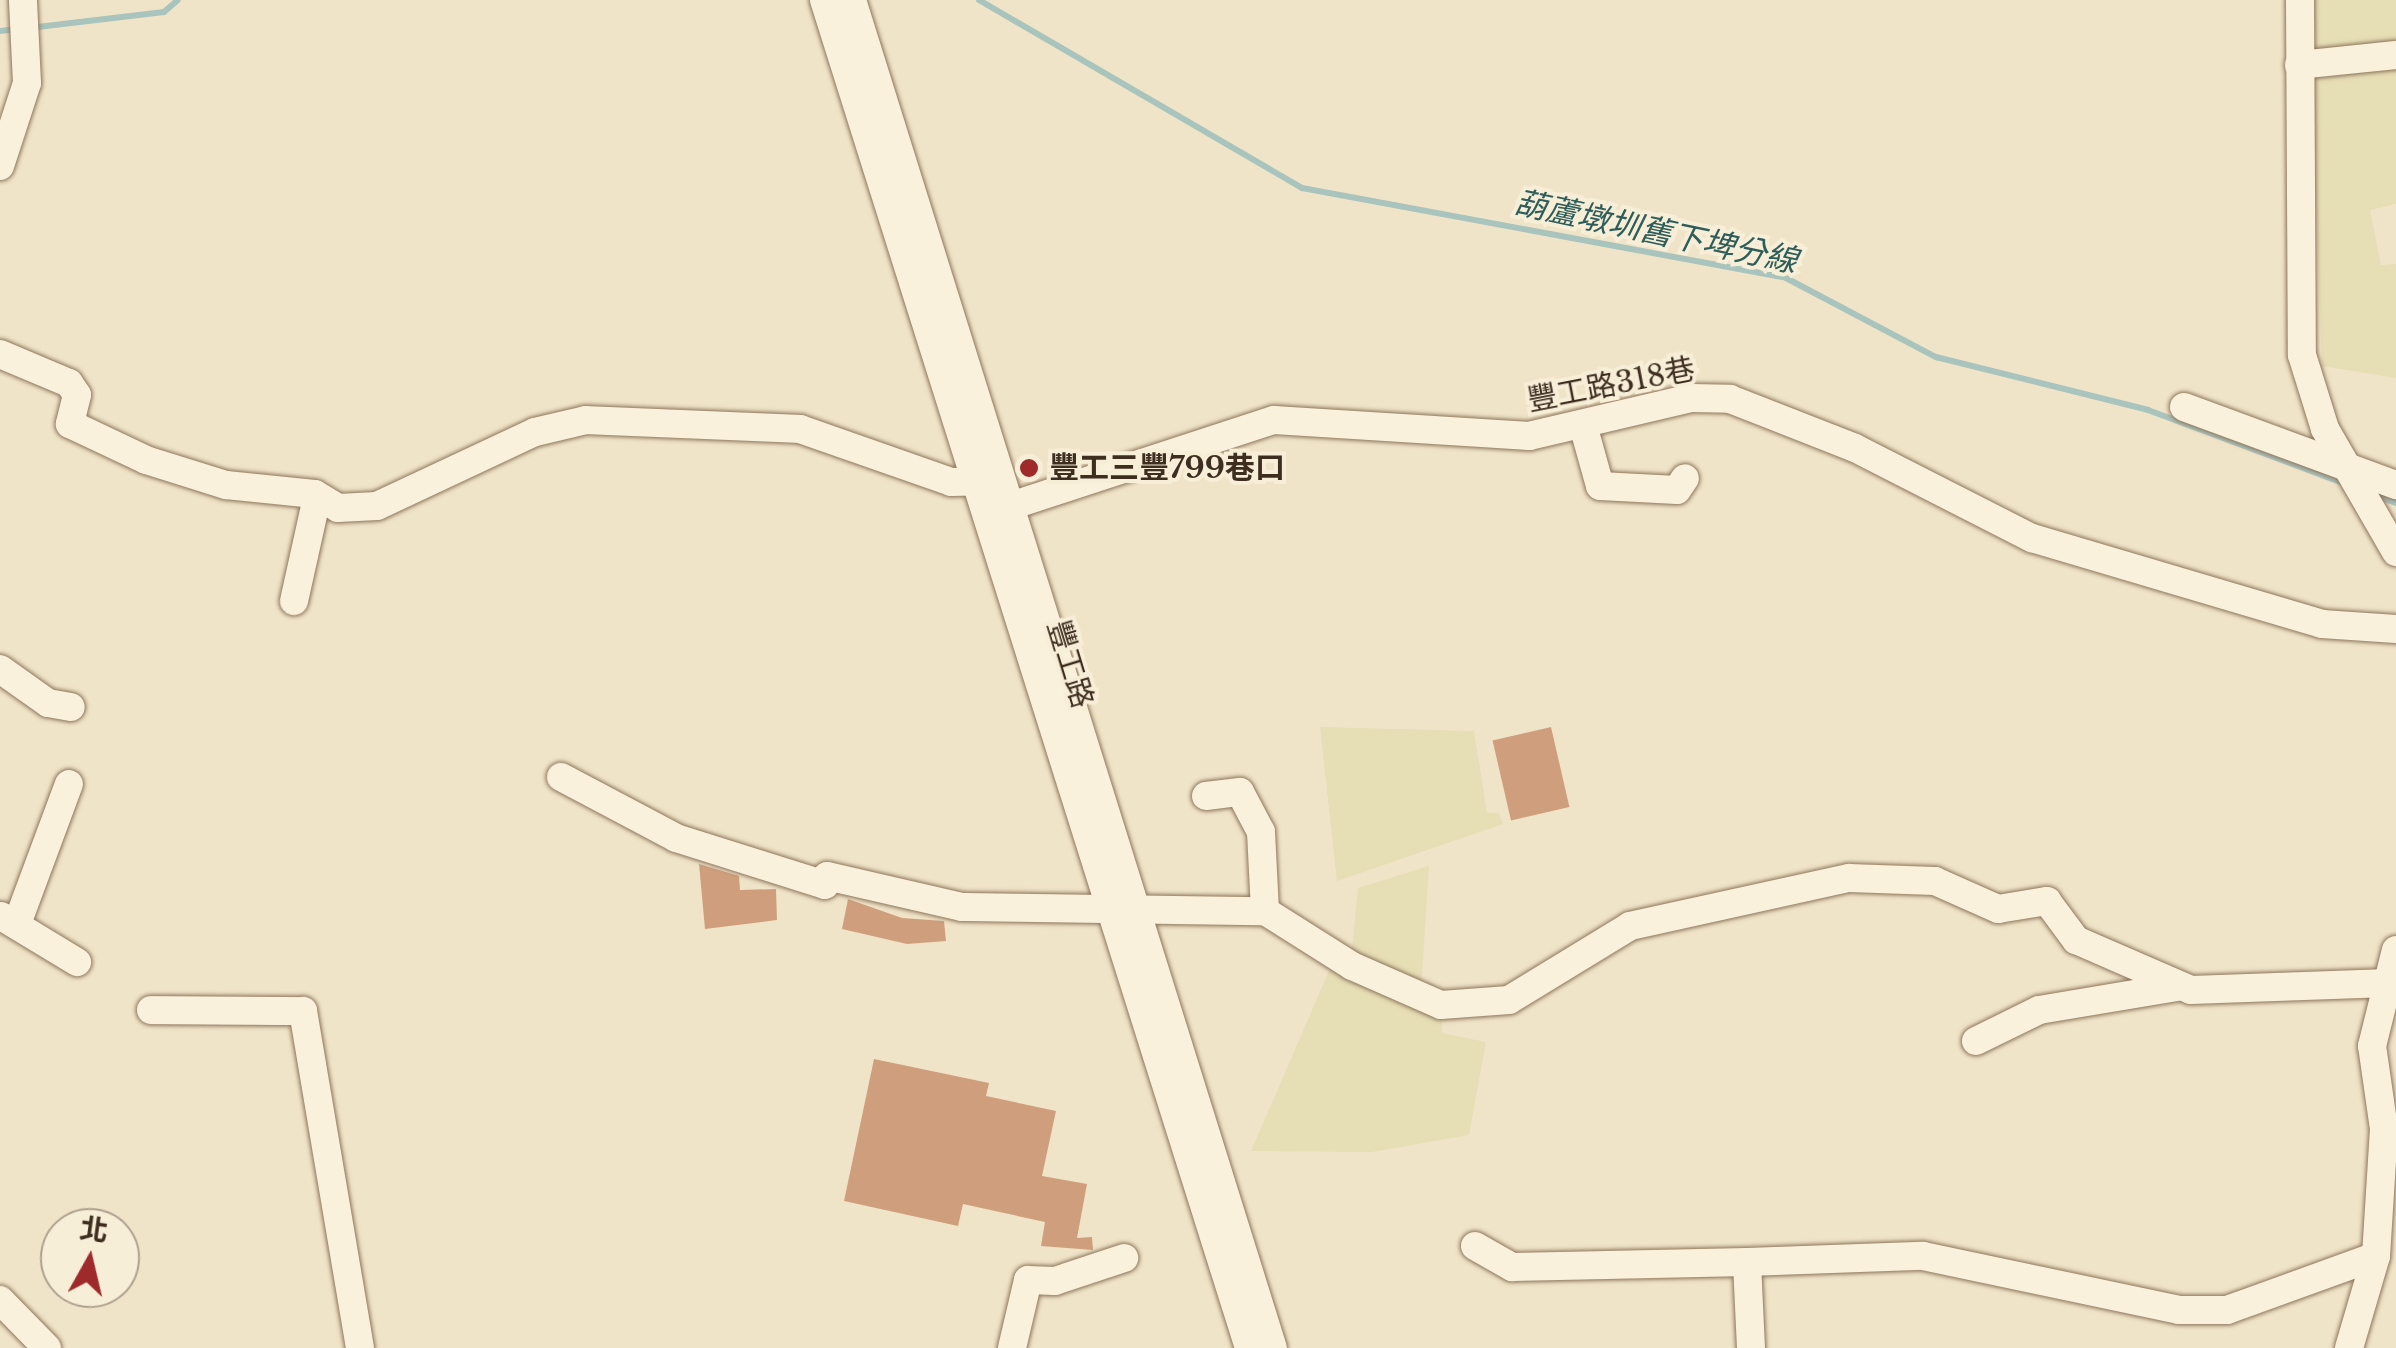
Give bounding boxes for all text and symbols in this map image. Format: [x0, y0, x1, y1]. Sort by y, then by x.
water label: 葫蘆墩圳舊下埤分線 [1511, 183, 1801, 281]
street label: 豐工路318巷 [1524, 351, 1698, 419]
place label: 豐工三豐799巷口 [1049, 450, 1285, 486]
marker: 豐工三豐799巷口 [1018, 457, 1040, 479]
street label: 豐工路 [1040, 616, 1100, 712]
north arrow [40, 1208, 140, 1308]
text: 北 [78, 1210, 110, 1249]

